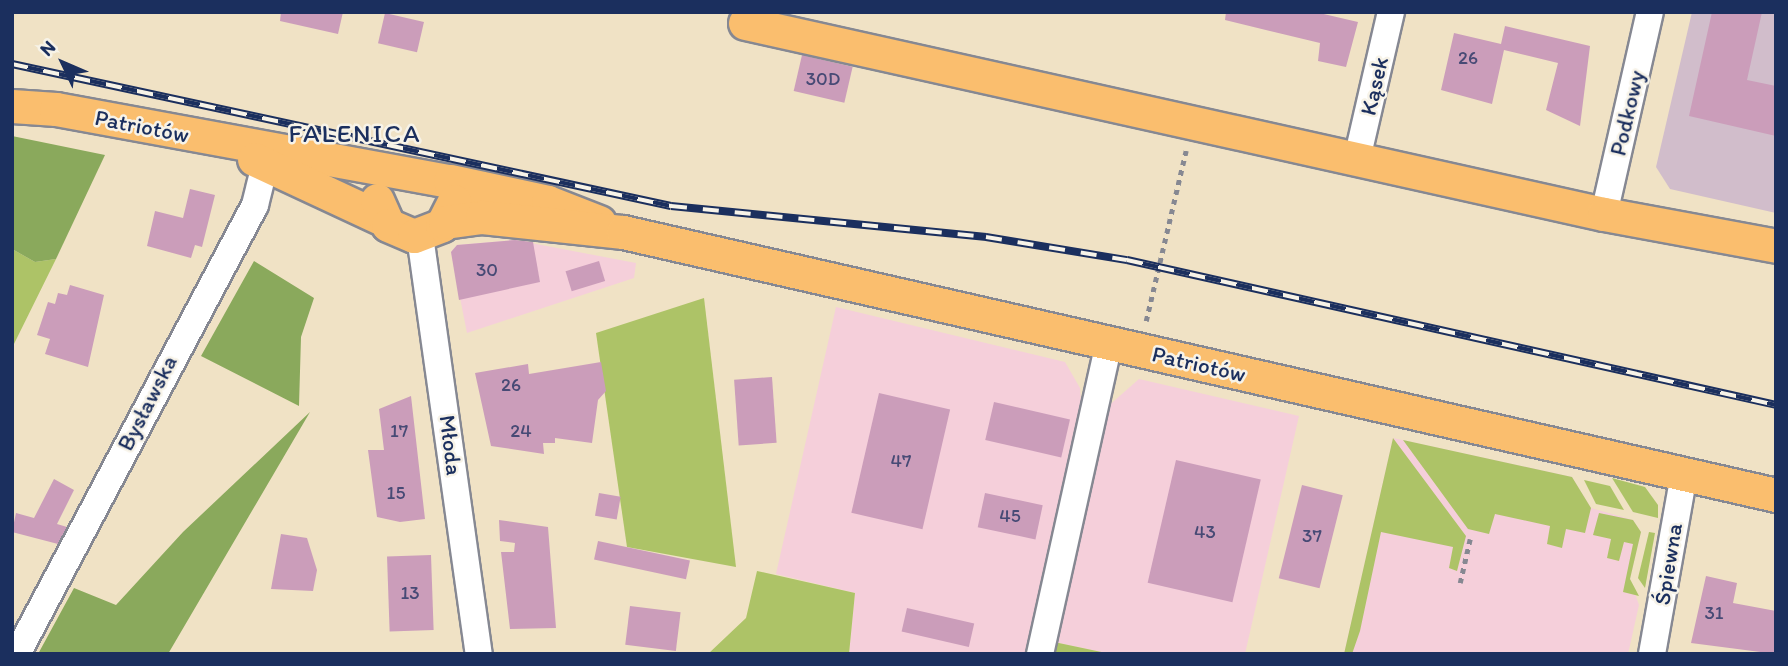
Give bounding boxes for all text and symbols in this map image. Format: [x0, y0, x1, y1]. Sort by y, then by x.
north arrow [28, 28, 98, 98]
text: N [35, 35, 60, 61]
house number: 26 [1458, 47, 1478, 69]
street label: Kąsek [1354, 54, 1394, 118]
house number: 30D [806, 68, 840, 90]
street label: Podkowy [1604, 68, 1650, 158]
street label: Patriotów [93, 103, 191, 149]
district label: FALENICA [289, 118, 421, 150]
house number: 30 [476, 259, 498, 281]
street label: Patriotów [1149, 340, 1249, 388]
street label: Bysławska [111, 351, 183, 455]
house number: 26 [501, 374, 521, 396]
street label: Młoda [434, 413, 468, 477]
house number: 17 [390, 420, 408, 442]
house number: 24 [510, 420, 532, 442]
house number: 47 [891, 450, 911, 472]
house number: 15 [387, 482, 405, 504]
house number: 45 [999, 505, 1021, 527]
house number: 43 [1194, 521, 1216, 543]
street label: Śpiewna [1648, 521, 1688, 607]
house number: 37 [1302, 525, 1322, 547]
house number: 13 [400, 582, 420, 604]
house number: 31 [1704, 602, 1724, 624]

